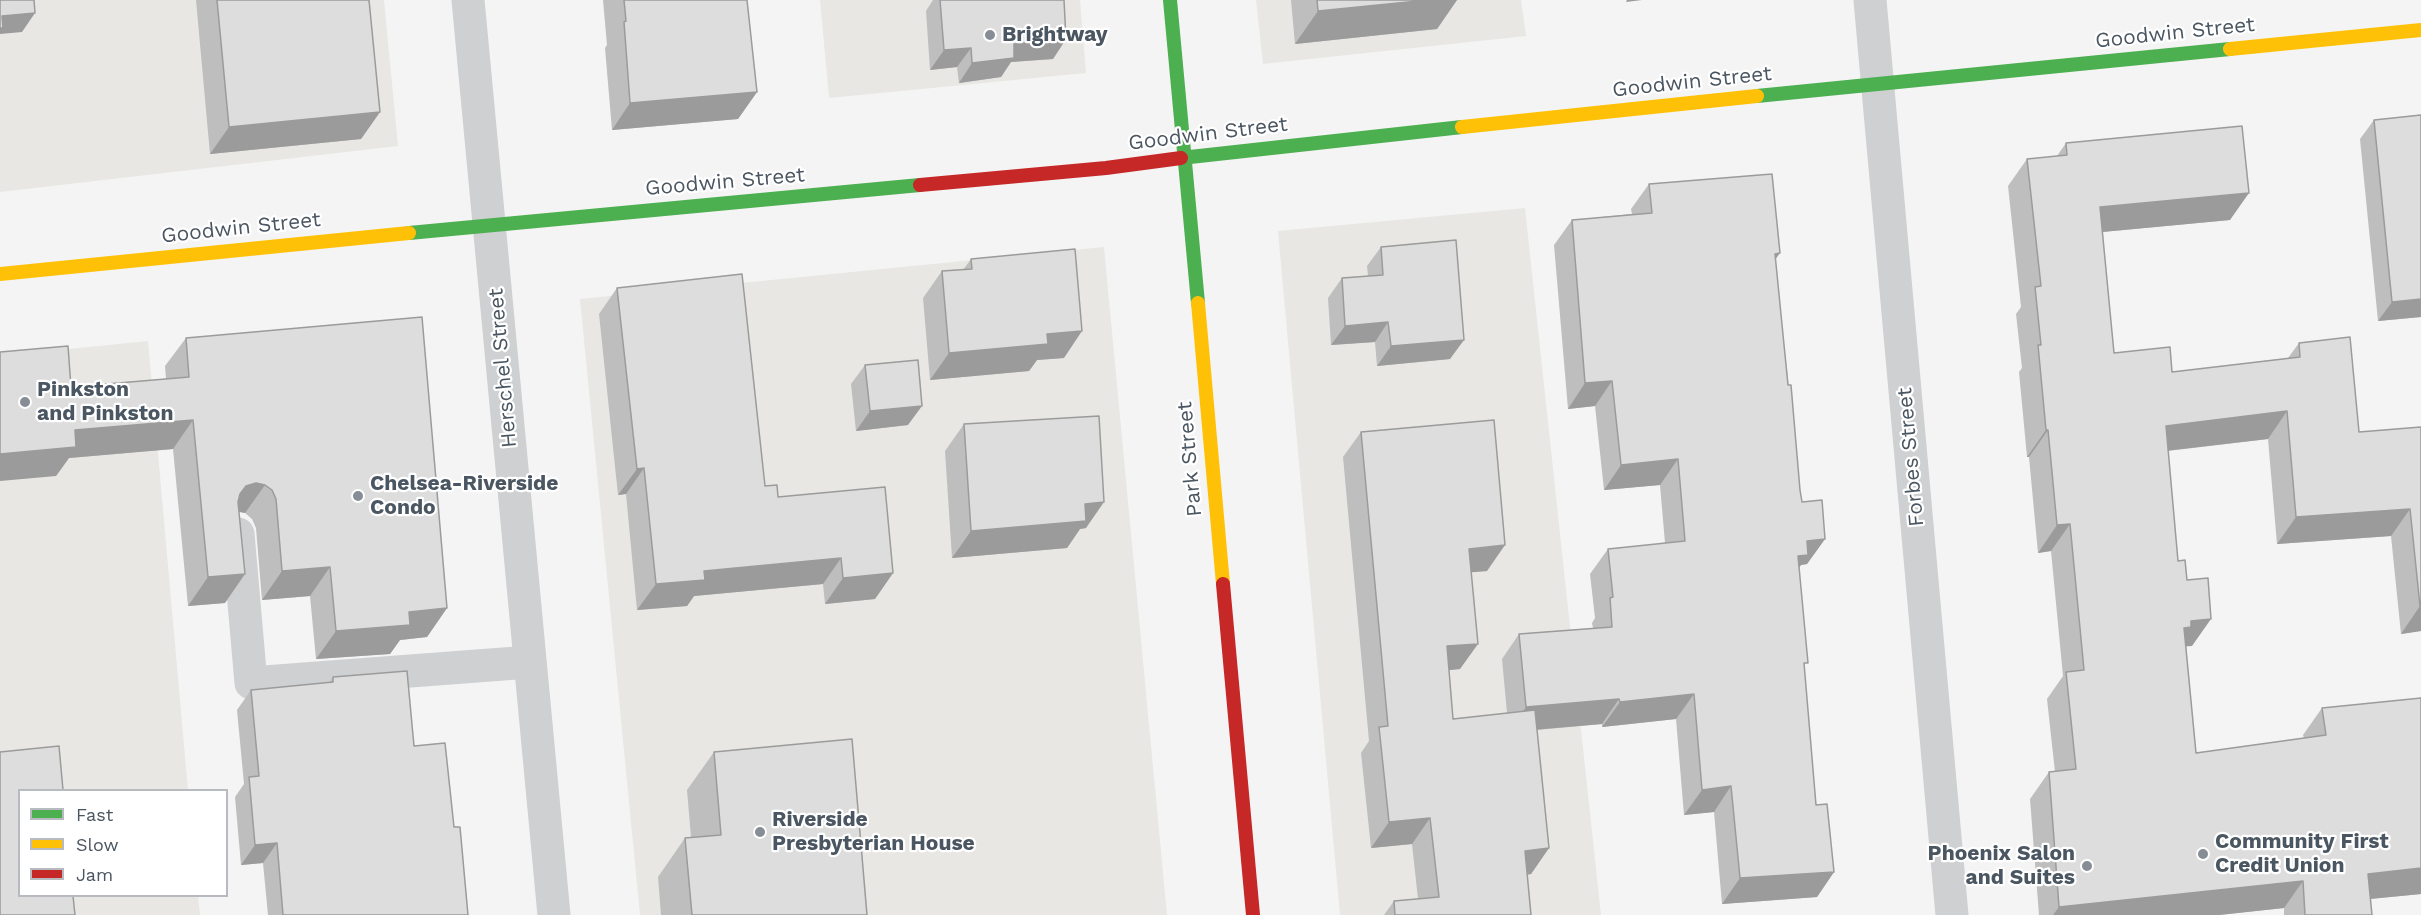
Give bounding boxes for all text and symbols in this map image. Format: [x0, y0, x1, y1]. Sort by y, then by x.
street label: Goodwin Street [2094, 12, 2256, 54]
place label: Brightway [1002, 22, 1107, 48]
marker: Brightway [983, 28, 997, 42]
street label: Goodwin Street [1611, 61, 1773, 103]
street label: Goodwin Street [1127, 112, 1289, 156]
street label: Goodwin Street [644, 162, 806, 202]
street label: Goodwin Street [160, 207, 322, 249]
street label: Herschel Street [483, 287, 523, 449]
place label: Pinkston and Pinkston [37, 377, 173, 427]
street label: Forbes Street [1892, 386, 1930, 528]
marker: Pinkston and Pinkston [18, 395, 32, 409]
street label: Park Street [1172, 400, 1208, 518]
place label: Chelsea-Riverside Condo [370, 471, 558, 521]
marker: Chelsea-Riverside Condo [351, 489, 365, 503]
legend [18, 789, 228, 897]
text: Fast [76, 804, 113, 825]
place label: Riverside Presbyterian House [772, 807, 975, 857]
marker: Riverside Presbyterian House [753, 825, 767, 839]
place label: Community First Credit Union [2215, 829, 2389, 879]
text: Slow [76, 834, 119, 855]
place label: Phoenix Salon and Suites [1928, 841, 2075, 891]
marker: Community First Credit Union [2196, 847, 2210, 861]
marker: Phoenix Salon and Suites [2080, 859, 2094, 873]
text: Jam [76, 864, 113, 885]

